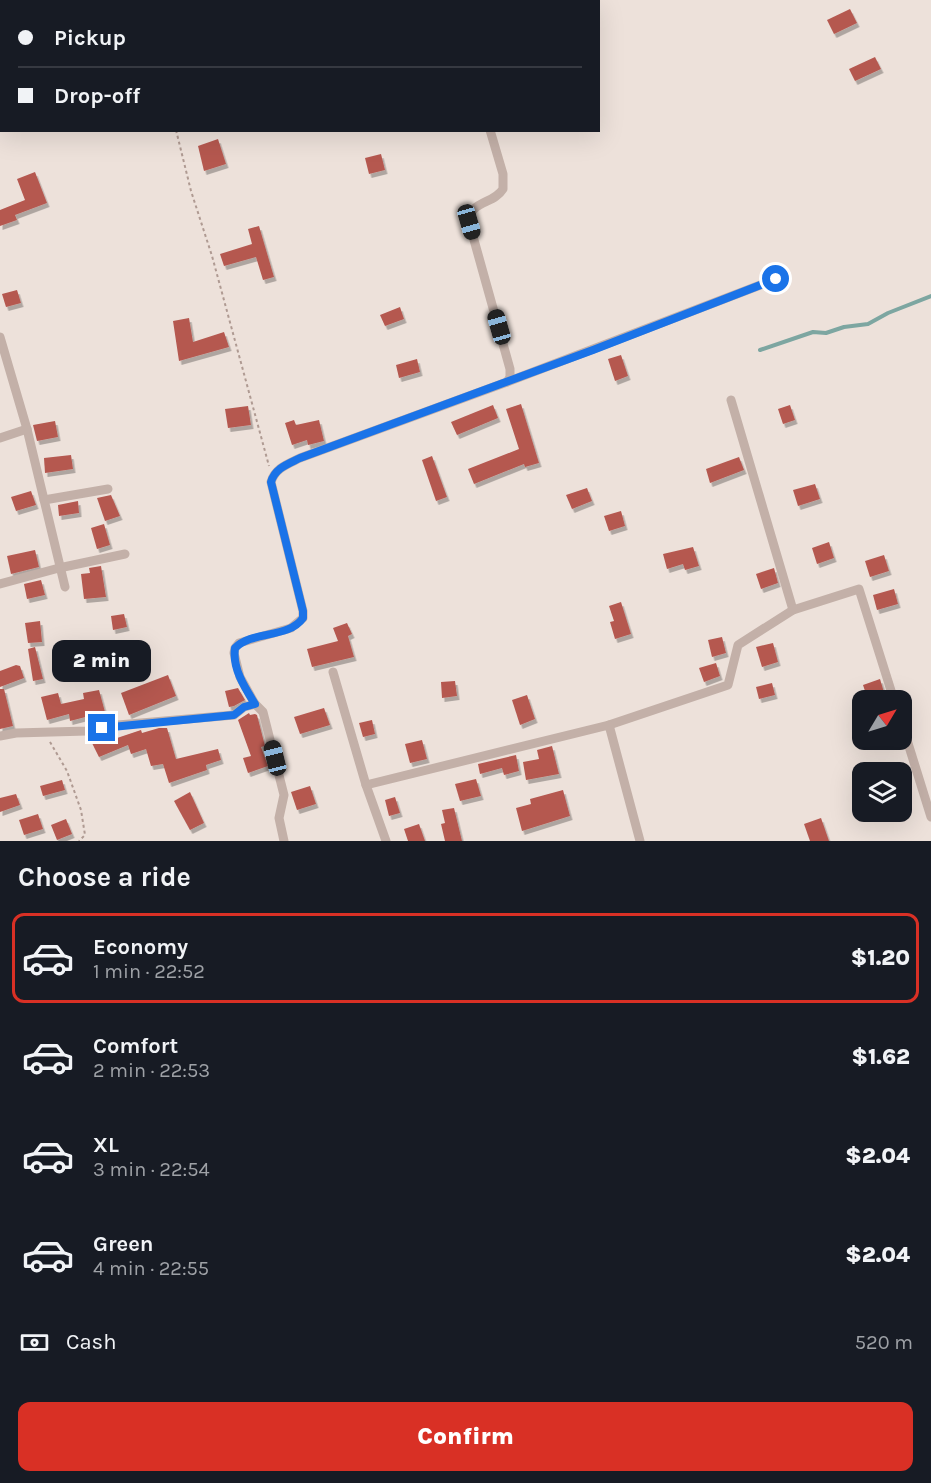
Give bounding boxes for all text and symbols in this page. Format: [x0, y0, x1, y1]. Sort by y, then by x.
text: Pickup [54, 25, 126, 51]
text: Drop-off [54, 83, 140, 109]
car [455, 202, 483, 242]
route start [762, 265, 789, 292]
car [485, 307, 513, 347]
callout: 2 min [52, 641, 152, 683]
text: 2 min [73, 649, 130, 672]
north arrow [852, 690, 912, 750]
map controls [852, 690, 912, 822]
route end [88, 714, 115, 741]
car [262, 738, 288, 778]
button: layers [852, 762, 912, 822]
text: Choose a ride [18, 861, 191, 893]
icon: car [21, 931, 75, 985]
text: Economy [93, 934, 188, 960]
text: $1.20 [851, 945, 910, 971]
text: 1 min · 22:52 [93, 960, 205, 983]
icon: car [21, 1030, 75, 1084]
text: Comfort [93, 1033, 178, 1059]
text: $1.62 [851, 1044, 910, 1070]
text: 2 min · 22:53 [93, 1059, 210, 1082]
icon: car [21, 1129, 75, 1183]
text: XL [93, 1132, 119, 1158]
text: $2.04 [845, 1143, 910, 1169]
text: 3 min · 22:54 [93, 1158, 210, 1181]
icon: car [21, 1228, 75, 1282]
text: Green [93, 1231, 154, 1257]
text: $2.04 [845, 1242, 910, 1268]
text: 4 min · 22:55 [93, 1257, 209, 1280]
icon: cash [18, 1326, 51, 1359]
text: Cash [66, 1329, 116, 1355]
text: 520 m [855, 1331, 913, 1354]
button: Confirm [18, 1402, 913, 1471]

